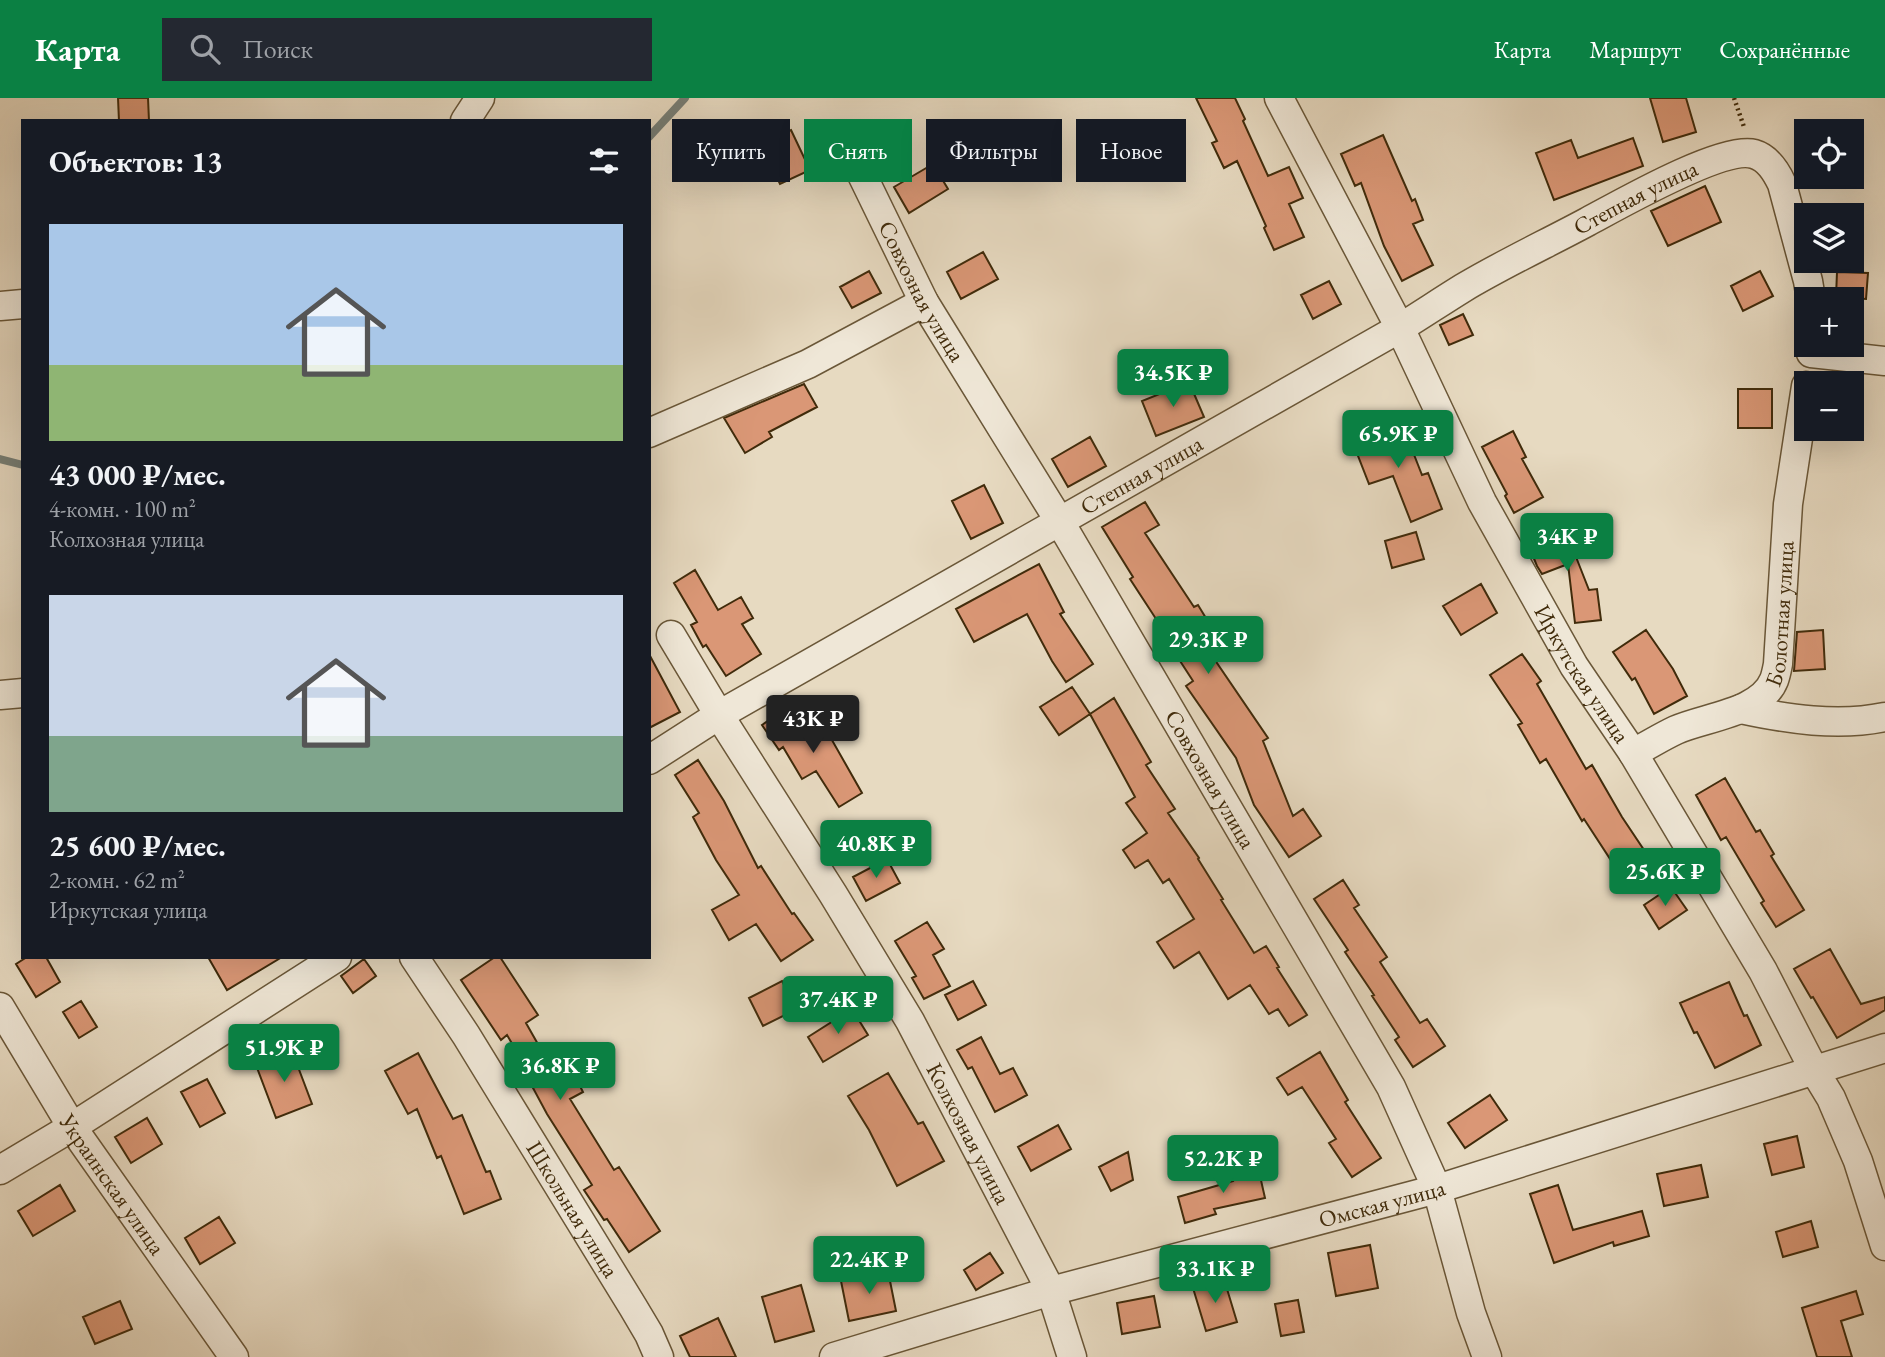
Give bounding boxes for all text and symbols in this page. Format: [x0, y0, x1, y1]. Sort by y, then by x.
search box [162, 18, 652, 81]
text: Карта [35, 28, 120, 71]
icon: search [186, 30, 224, 68]
text: Поиск [242, 32, 313, 66]
text: Карта [1494, 34, 1551, 65]
text: Маршрут [1589, 34, 1681, 65]
text: Сохранённые [1719, 34, 1850, 65]
chip: Купить [672, 119, 790, 182]
chip: Снять [804, 119, 912, 182]
chip: Фильтры [926, 119, 1062, 182]
chip: Новое [1076, 119, 1186, 182]
map controls [1794, 119, 1864, 441]
button: locate [1794, 119, 1864, 189]
text: Объектов: 13 [49, 142, 223, 181]
icon: filters [585, 142, 623, 180]
street label: Степная улица [1568, 153, 1703, 242]
button: layers [1794, 203, 1864, 273]
street label: Совхозная улица [872, 216, 973, 368]
icon: home [273, 269, 399, 395]
button: + [1794, 287, 1864, 357]
pin: 34.5K ₽ [1108, 350, 1238, 409]
text: 34.5K ₽ [1133, 357, 1213, 387]
button: − [1794, 371, 1864, 441]
pin: 65.9K ₽ [1333, 410, 1463, 470]
text: 65.9K ₽ [1358, 418, 1438, 448]
street label: Степная улица [1075, 428, 1209, 522]
text: 43 000 ₽/мес. [49, 455, 226, 494]
text: 4-комн. · 100 m² [49, 494, 196, 524]
pin: 34K ₽ [1518, 514, 1616, 573]
text: 34K ₽ [1536, 521, 1598, 551]
text: Колхозная улица [49, 524, 205, 554]
street label: Болотная улица [1758, 539, 1801, 691]
street label: Иркутская улица [1527, 599, 1637, 750]
pin: 29.3K ₽ [1143, 616, 1273, 676]
text: 29.3K ₽ [1168, 624, 1248, 654]
icon: home [273, 640, 399, 766]
pin: 43K ₽ [764, 696, 862, 755]
text: 43K ₽ [782, 703, 844, 733]
street label: Совхозная улица [1158, 704, 1263, 855]
pin: 40.8K ₽ [811, 820, 941, 880]
text: 25 600 ₽/мес. [49, 826, 226, 865]
text: 40.8K ₽ [836, 828, 916, 858]
pin: 25.6K ₽ [1600, 848, 1730, 908]
text: 25.6K ₽ [1625, 856, 1705, 886]
text: 2-комн. · 62 m² [49, 865, 185, 895]
text: Иркутская улица [49, 895, 207, 925]
pin: 37.4K ₽ [773, 976, 903, 1036]
text: 37.4K ₽ [798, 984, 878, 1014]
pin: 51.9K ₽ [219, 1024, 349, 1084]
text: 51.9K ₽ [244, 1032, 324, 1062]
pin: 36.8K ₽ [495, 1042, 625, 1102]
text: 36.8K ₽ [520, 1050, 600, 1080]
street label: Колхозная улица [919, 1058, 1018, 1210]
street label: Украинская улица [52, 1107, 173, 1261]
street label: Школьная улица [520, 1135, 627, 1284]
pin: 52.2K ₽ [1158, 1136, 1288, 1195]
text: 52.2K ₽ [1183, 1143, 1263, 1173]
street label: Омская улица [1315, 1172, 1450, 1235]
pin: 22.4K ₽ [804, 1236, 934, 1296]
text: 22.4K ₽ [829, 1244, 909, 1274]
pin: 33.1K ₽ [1150, 1246, 1280, 1305]
text: 33.1K ₽ [1175, 1253, 1255, 1283]

